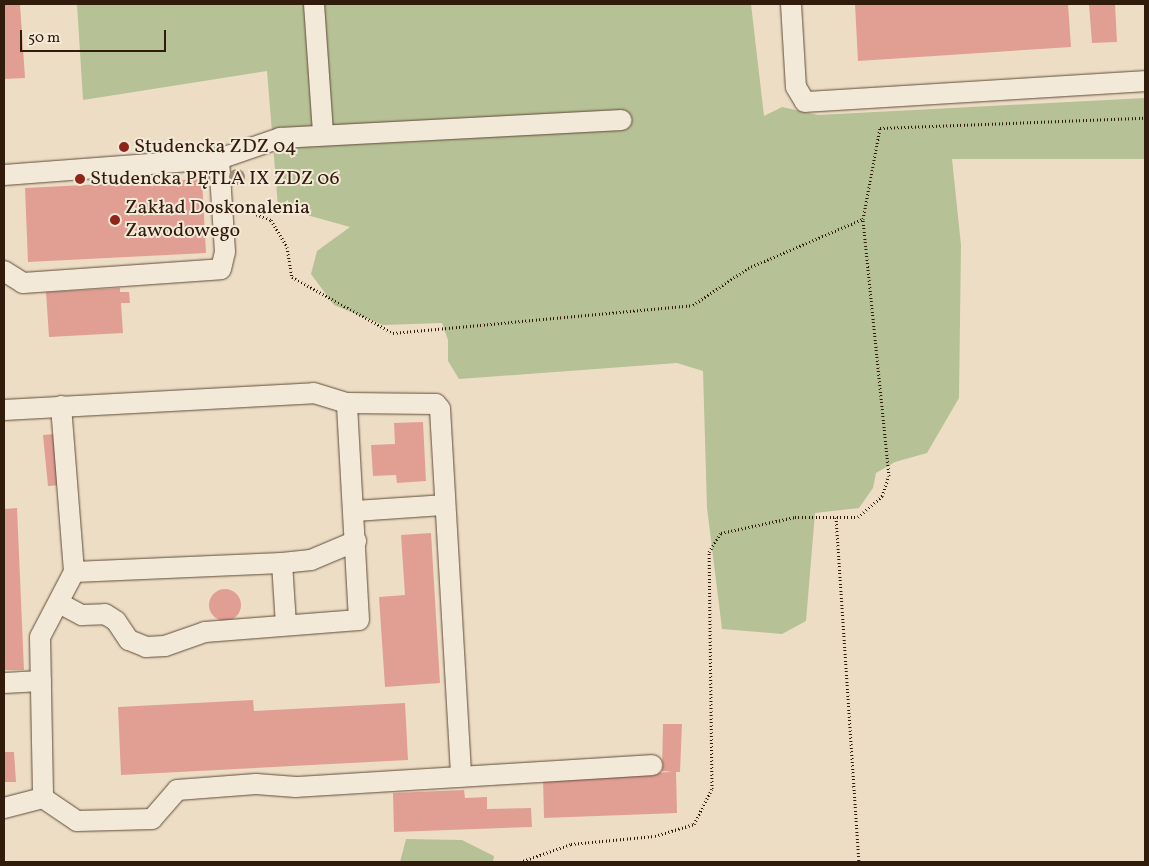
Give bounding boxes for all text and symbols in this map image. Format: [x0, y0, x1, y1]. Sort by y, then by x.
scale bar [22, 20, 169, 52]
text: 50 m [28, 28, 60, 49]
place label: Studencka ZDZ 04 [134, 135, 297, 159]
marker: Studencka ZDZ 04 [118, 141, 130, 153]
place label: Studencka PĘTLA IX ZDZ 06 [90, 167, 340, 191]
marker: Studencka PĘTLA IX ZDZ 06 [74, 173, 86, 185]
place label: Zakład Doskonalenia Zawodowego [125, 196, 310, 243]
marker: Zakład Doskonalenia Zawodowego [109, 214, 121, 226]

